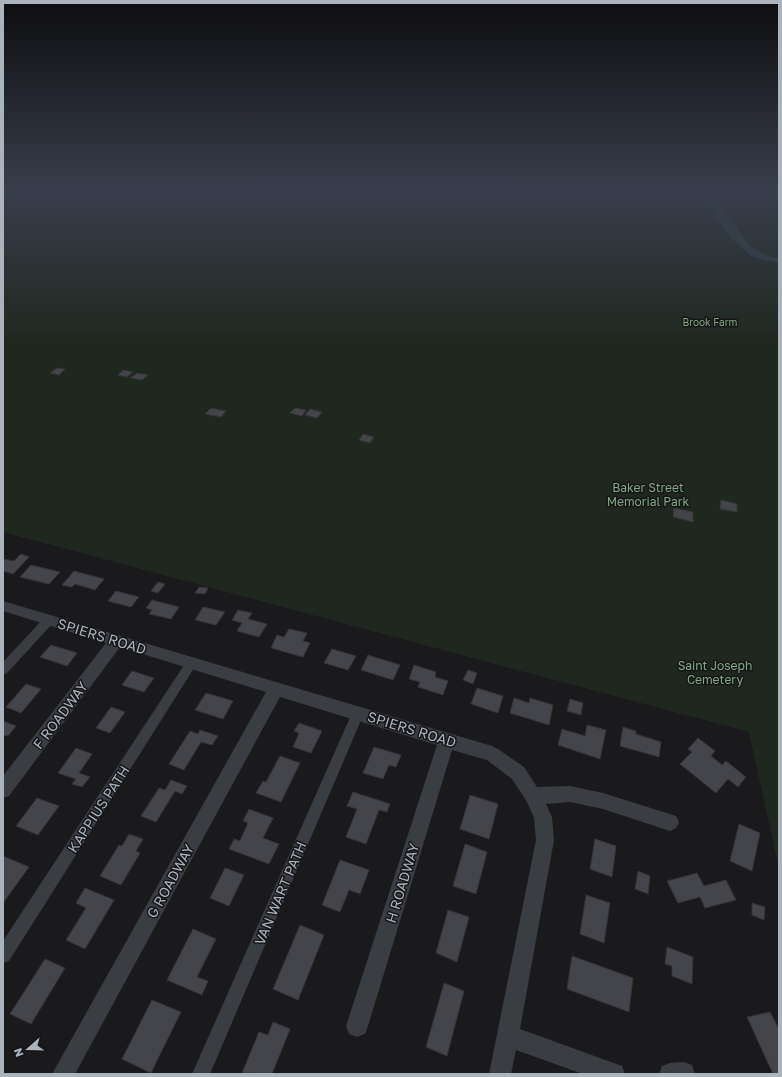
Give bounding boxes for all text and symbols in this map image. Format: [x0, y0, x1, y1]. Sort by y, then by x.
park label: Brook Farm [683, 316, 738, 328]
park label: Baker Street Memorial Park [607, 480, 690, 509]
street label: SPIERS ROAD [56, 614, 148, 658]
park label: Saint Joseph Cemetery [678, 658, 752, 687]
street label: F ROADWAY [29, 678, 91, 752]
street label: SPIERS ROAD [366, 707, 458, 751]
street label: KAPPIUS PATH [64, 762, 132, 856]
street label: VAN WART PATH [251, 839, 309, 947]
street label: G ROADWAY [143, 841, 197, 921]
street label: H ROADWAY [382, 841, 422, 925]
north arrow [8, 1029, 48, 1069]
text: N [11, 1046, 26, 1059]

